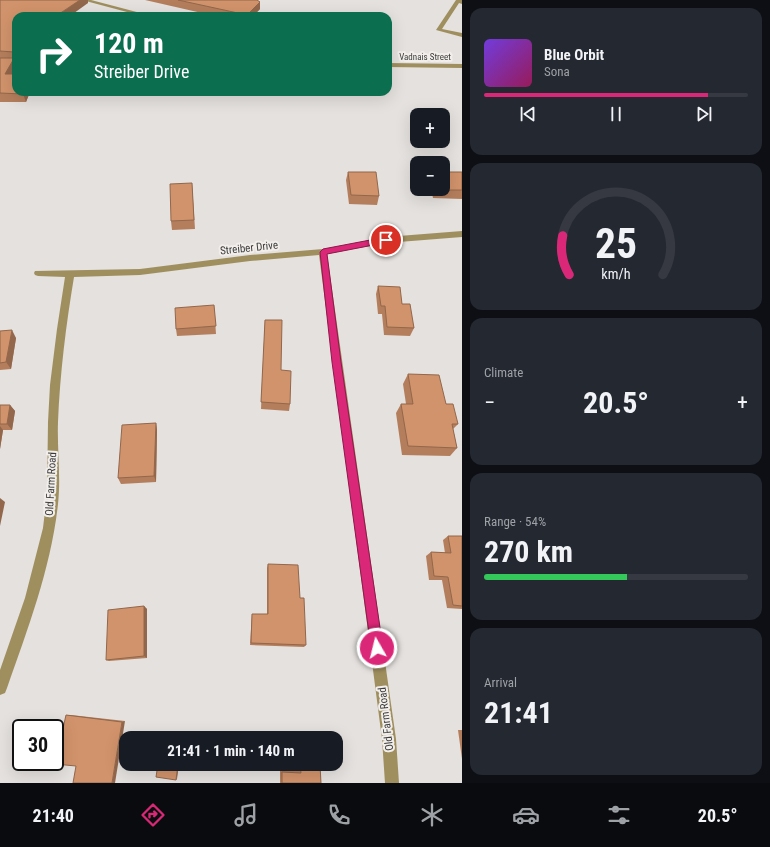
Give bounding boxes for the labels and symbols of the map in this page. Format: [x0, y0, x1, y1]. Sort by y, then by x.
street label: Vadnais Street [399, 52, 451, 62]
pin [369, 223, 403, 257]
street label: Streiber Drive [219, 238, 279, 258]
street label: Old Farm Road [43, 452, 59, 516]
position arrow [356, 627, 398, 669]
street label: Old Farm Road [376, 687, 396, 751]
speed limit sign: 30 [12, 719, 64, 771]

